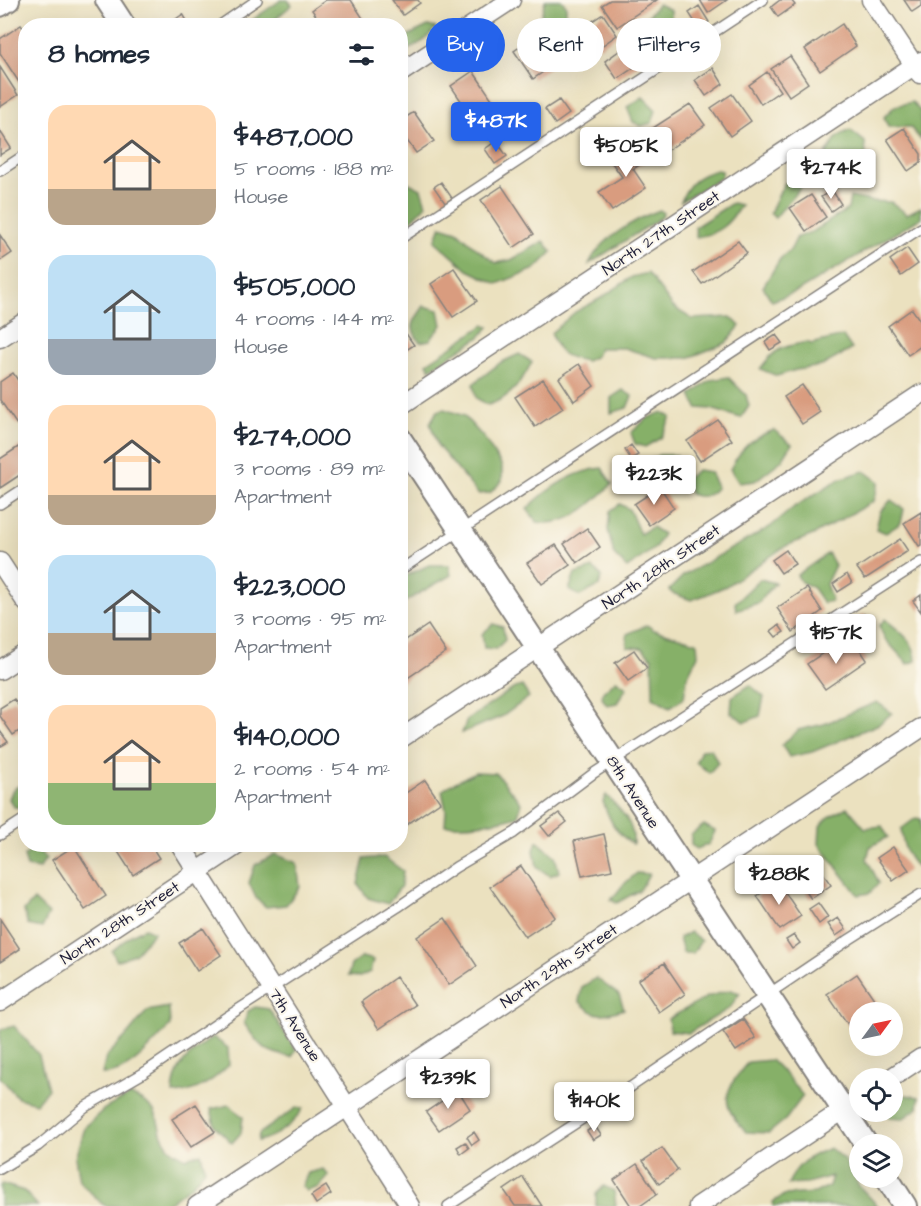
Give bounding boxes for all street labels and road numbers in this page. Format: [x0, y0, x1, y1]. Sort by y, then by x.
street label: North 27th Street [598, 185, 725, 281]
street label: North 28th Street [598, 519, 725, 615]
street label: 8th Avenue [601, 751, 665, 833]
street label: North 28th Street [56, 876, 184, 970]
street label: North 29th Street [496, 918, 622, 1013]
street label: 7th Avenue [264, 984, 326, 1066]

